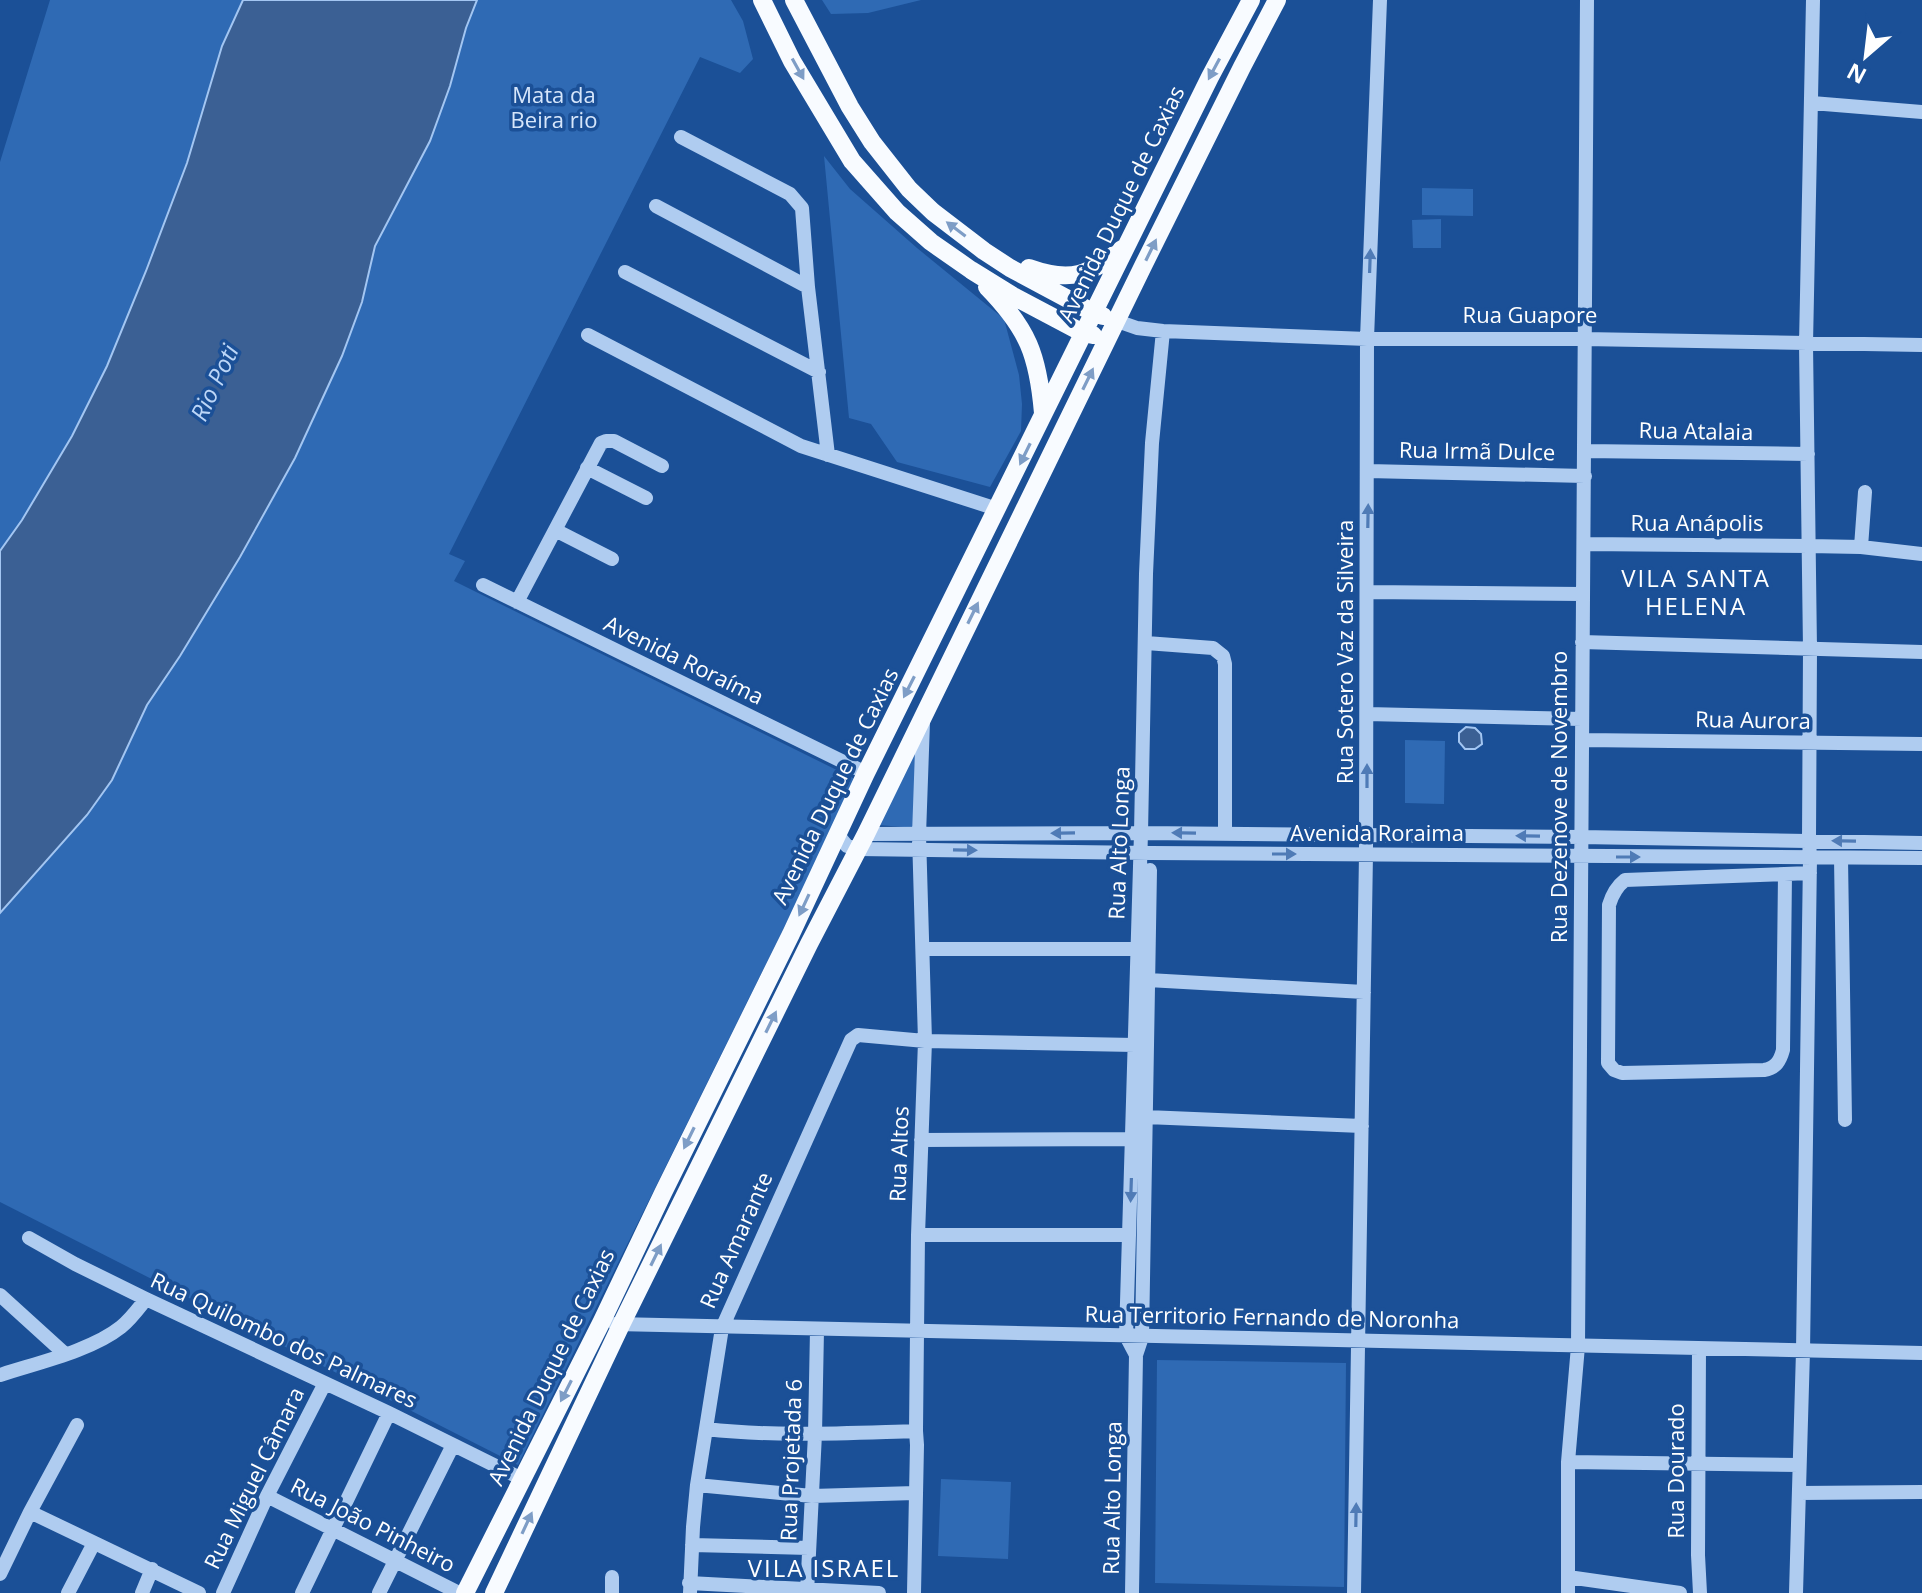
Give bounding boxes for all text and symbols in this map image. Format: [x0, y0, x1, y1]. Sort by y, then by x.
north arrow [1826, 16, 1906, 96]
text: N [1841, 57, 1871, 92]
one-way arrow [791, 58, 804, 81]
one-way arrow [1208, 58, 1222, 80]
park label: Mata da Beira rio [511, 79, 597, 134]
street label: Avenida Duque de Caxias [1050, 80, 1190, 327]
one-way arrow [946, 221, 966, 237]
one-way arrow [1144, 239, 1158, 262]
one-way arrow [1363, 248, 1376, 273]
street label: Rua Guapore [1463, 299, 1597, 329]
water label: Rio Poti [182, 338, 246, 426]
one-way arrow [1081, 368, 1094, 391]
street label: Rua Atalaia [1638, 414, 1754, 446]
street label: Rua Irmã Dulce [1399, 434, 1555, 466]
one-way arrow [1018, 442, 1031, 465]
one-way arrow [1361, 503, 1374, 528]
street label: Rua Anápolis [1631, 507, 1763, 537]
street label: Rua Sotero Vaz da Silveira [1329, 520, 1359, 784]
district label: VILA SANTA HELENA [1621, 561, 1771, 622]
one-way arrow [966, 601, 980, 624]
street label: Avenida Roraíma [600, 608, 769, 711]
street label: Rua Dezenove de Novembro [1543, 651, 1573, 943]
street label: Avenida Duque de Caxias [764, 662, 904, 909]
one-way arrow [902, 675, 916, 698]
street label: Rua Aurora [1695, 703, 1811, 735]
one-way arrow [1361, 763, 1373, 788]
street label: Rua Alto Longa [1100, 766, 1136, 920]
street label: Avenida Roraima [1290, 817, 1464, 847]
one-way arrow [1050, 827, 1075, 839]
one-way arrow [1171, 827, 1196, 839]
one-way arrow [1515, 830, 1540, 842]
one-way arrow [1831, 835, 1856, 847]
one-way arrow [953, 844, 978, 856]
one-way arrow [1272, 848, 1297, 860]
one-way arrow [1616, 851, 1641, 863]
one-way arrow [798, 893, 811, 916]
one-way arrow [764, 1010, 777, 1033]
street label: Rua Altos [881, 1105, 915, 1202]
one-way arrow [683, 1126, 696, 1149]
street label: Rua Amarante [692, 1167, 779, 1313]
one-way arrow [1124, 1178, 1137, 1203]
street label: Avenida Duque de Caxias [480, 1243, 620, 1490]
one-way arrow [649, 1244, 663, 1267]
street label: Rua Quilombo dos Palmares [146, 1264, 423, 1414]
street label: Rua Territorio Fernando de Noronha [1084, 1298, 1460, 1334]
street label: Rua Projetada 6 [772, 1378, 808, 1542]
one-way arrow [560, 1379, 573, 1402]
street label: Rua Miguel Câmara [196, 1381, 310, 1574]
street label: Rua Dourado [1660, 1403, 1690, 1539]
street label: Rua Alto Longa [1095, 1421, 1127, 1575]
street label: Rua João Pinheiro [286, 1470, 461, 1579]
one-way arrow [1350, 1502, 1362, 1527]
one-way arrow [520, 1511, 534, 1534]
district label: VILA ISRAEL [748, 1551, 900, 1584]

